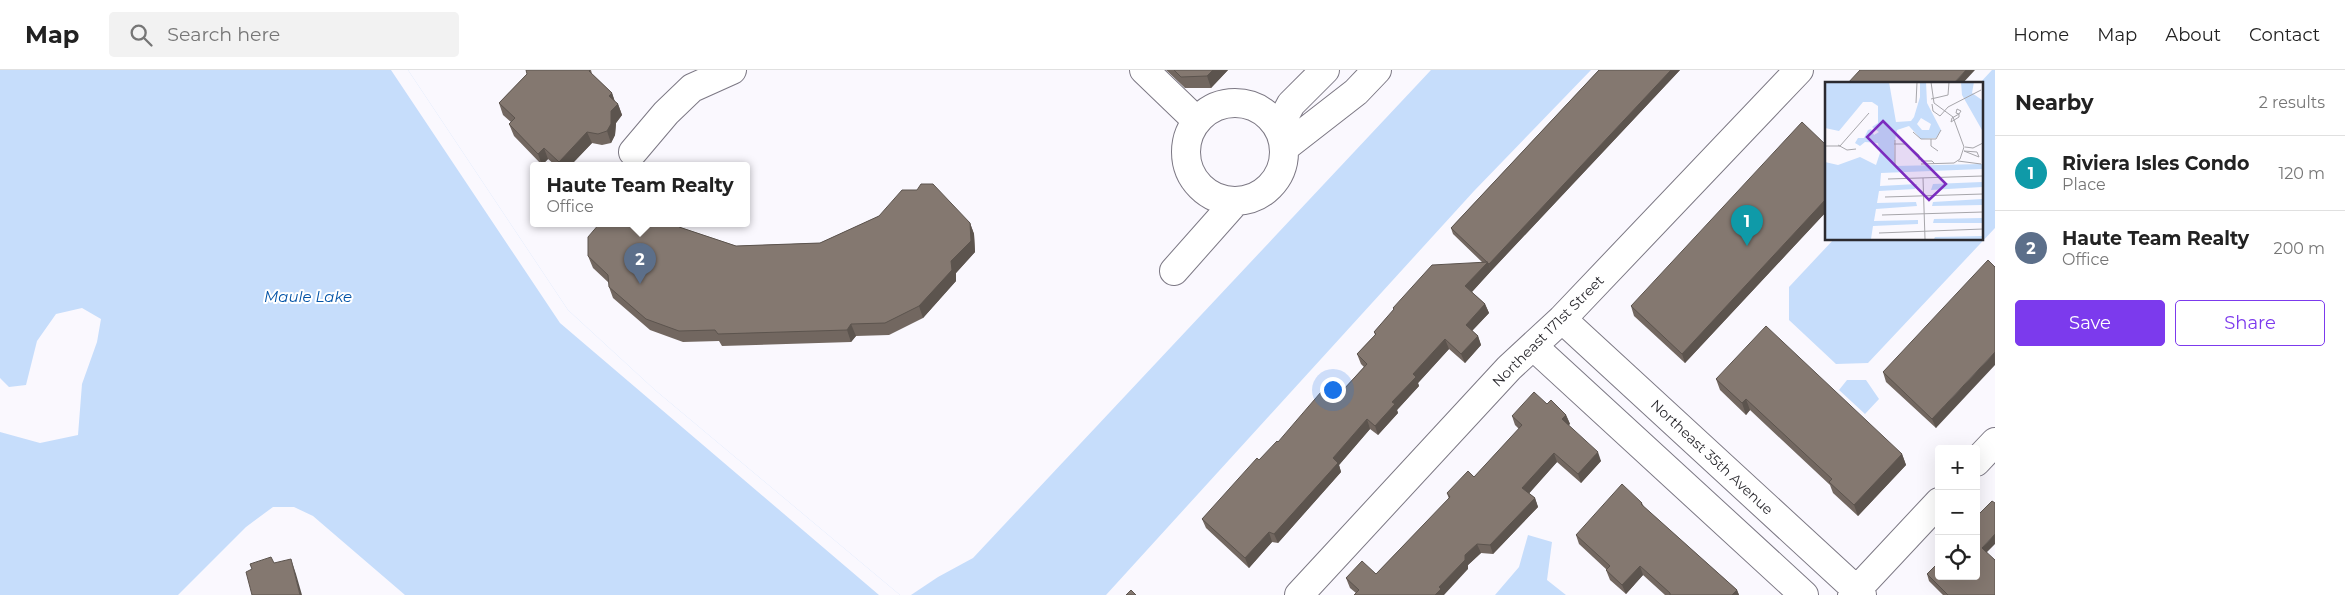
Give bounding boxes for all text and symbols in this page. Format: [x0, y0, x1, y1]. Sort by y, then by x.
search box [109, 12, 459, 57]
text: Map [25, 20, 79, 49]
icon: search [127, 21, 155, 49]
text: Search here [167, 23, 280, 46]
text: Home [2013, 24, 2069, 46]
text: Map [2097, 24, 2137, 46]
text: About [2165, 24, 2221, 46]
text: Contact [2249, 24, 2320, 46]
inset map [1825, 82, 1982, 240]
text: Nearby [2015, 90, 2094, 115]
text: 2 results [2259, 93, 2325, 112]
text: Riviera Isles Condo [2062, 152, 2249, 175]
popup [530, 162, 750, 227]
text: 1 [2028, 164, 2034, 183]
text: 120 m [2278, 164, 2325, 183]
text: Haute Team Realty [546, 174, 734, 197]
text: Place [2062, 175, 2106, 194]
text: Office [546, 197, 594, 216]
pin: 1 [1731, 205, 1763, 246]
text: Haute Team Realty [2062, 227, 2249, 250]
text: 2 [2026, 239, 2036, 258]
text: 200 m [2274, 239, 2325, 258]
pin: 2 [624, 243, 656, 284]
text: Office [2062, 250, 2109, 269]
street label: Northeast 171st Street [1488, 271, 1608, 391]
water label: Maule Lake [264, 287, 352, 306]
button: Save [2015, 300, 2165, 346]
button: Share [2175, 300, 2325, 346]
your location [1320, 377, 1346, 403]
street label: Northeast 35th Avenue [1647, 395, 1777, 519]
map controls [1935, 445, 1980, 580]
button: + [1935, 445, 1980, 490]
button: − [1935, 490, 1980, 535]
button: locate [1935, 535, 1980, 580]

